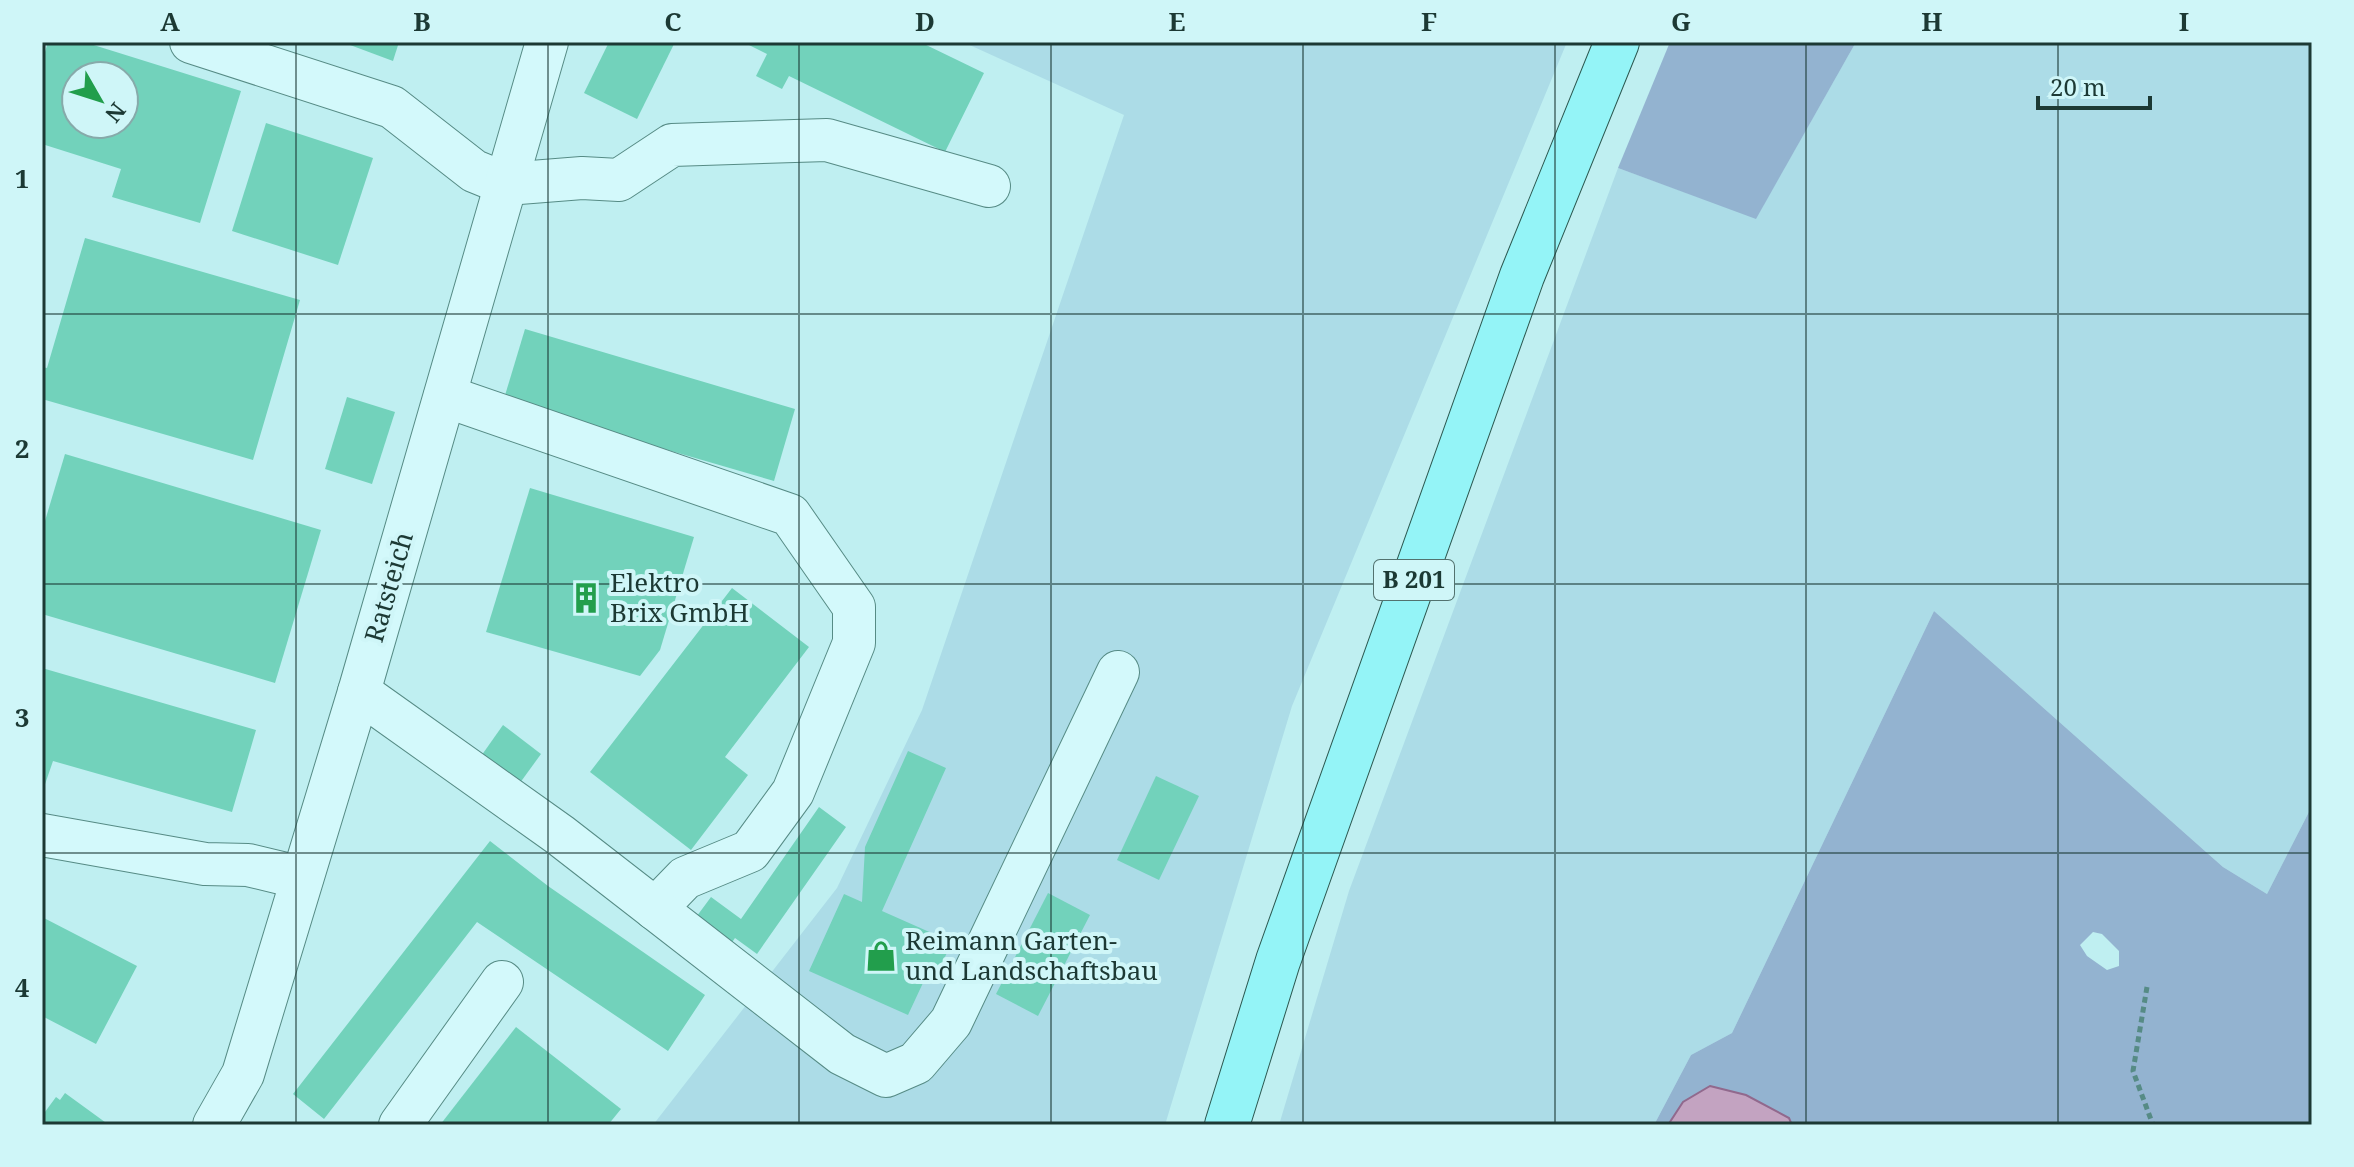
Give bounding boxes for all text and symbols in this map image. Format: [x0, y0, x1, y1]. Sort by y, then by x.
text: A [160, 3, 180, 39]
text: B [413, 3, 431, 39]
text: C [664, 3, 682, 39]
text: D [915, 3, 935, 39]
text: E [1169, 3, 1186, 39]
text: F [1421, 3, 1437, 39]
text: G [1671, 3, 1691, 39]
text: H [1921, 3, 1943, 39]
text: I [2179, 3, 2189, 39]
north arrow [60, 60, 140, 140]
scale bar [2038, 60, 2150, 110]
text: 20 m [2050, 70, 2106, 103]
text: N [99, 97, 133, 129]
text: 1 [15, 160, 29, 196]
text: 2 [15, 430, 29, 466]
street label: Ratsteich [355, 527, 421, 646]
road number: B 201 [1374, 560, 1454, 600]
place label: Elektro Brix GmbH [610, 564, 749, 630]
building icon: Elektro Brix GmbH [569, 581, 603, 615]
text: 3 [15, 699, 29, 735]
place label: Reimann Garten- und Landschaftsbau [905, 922, 1158, 988]
shop icon: Reimann Garten- und Landschaftsbau [864, 939, 898, 973]
text: 4 [15, 969, 30, 1005]

